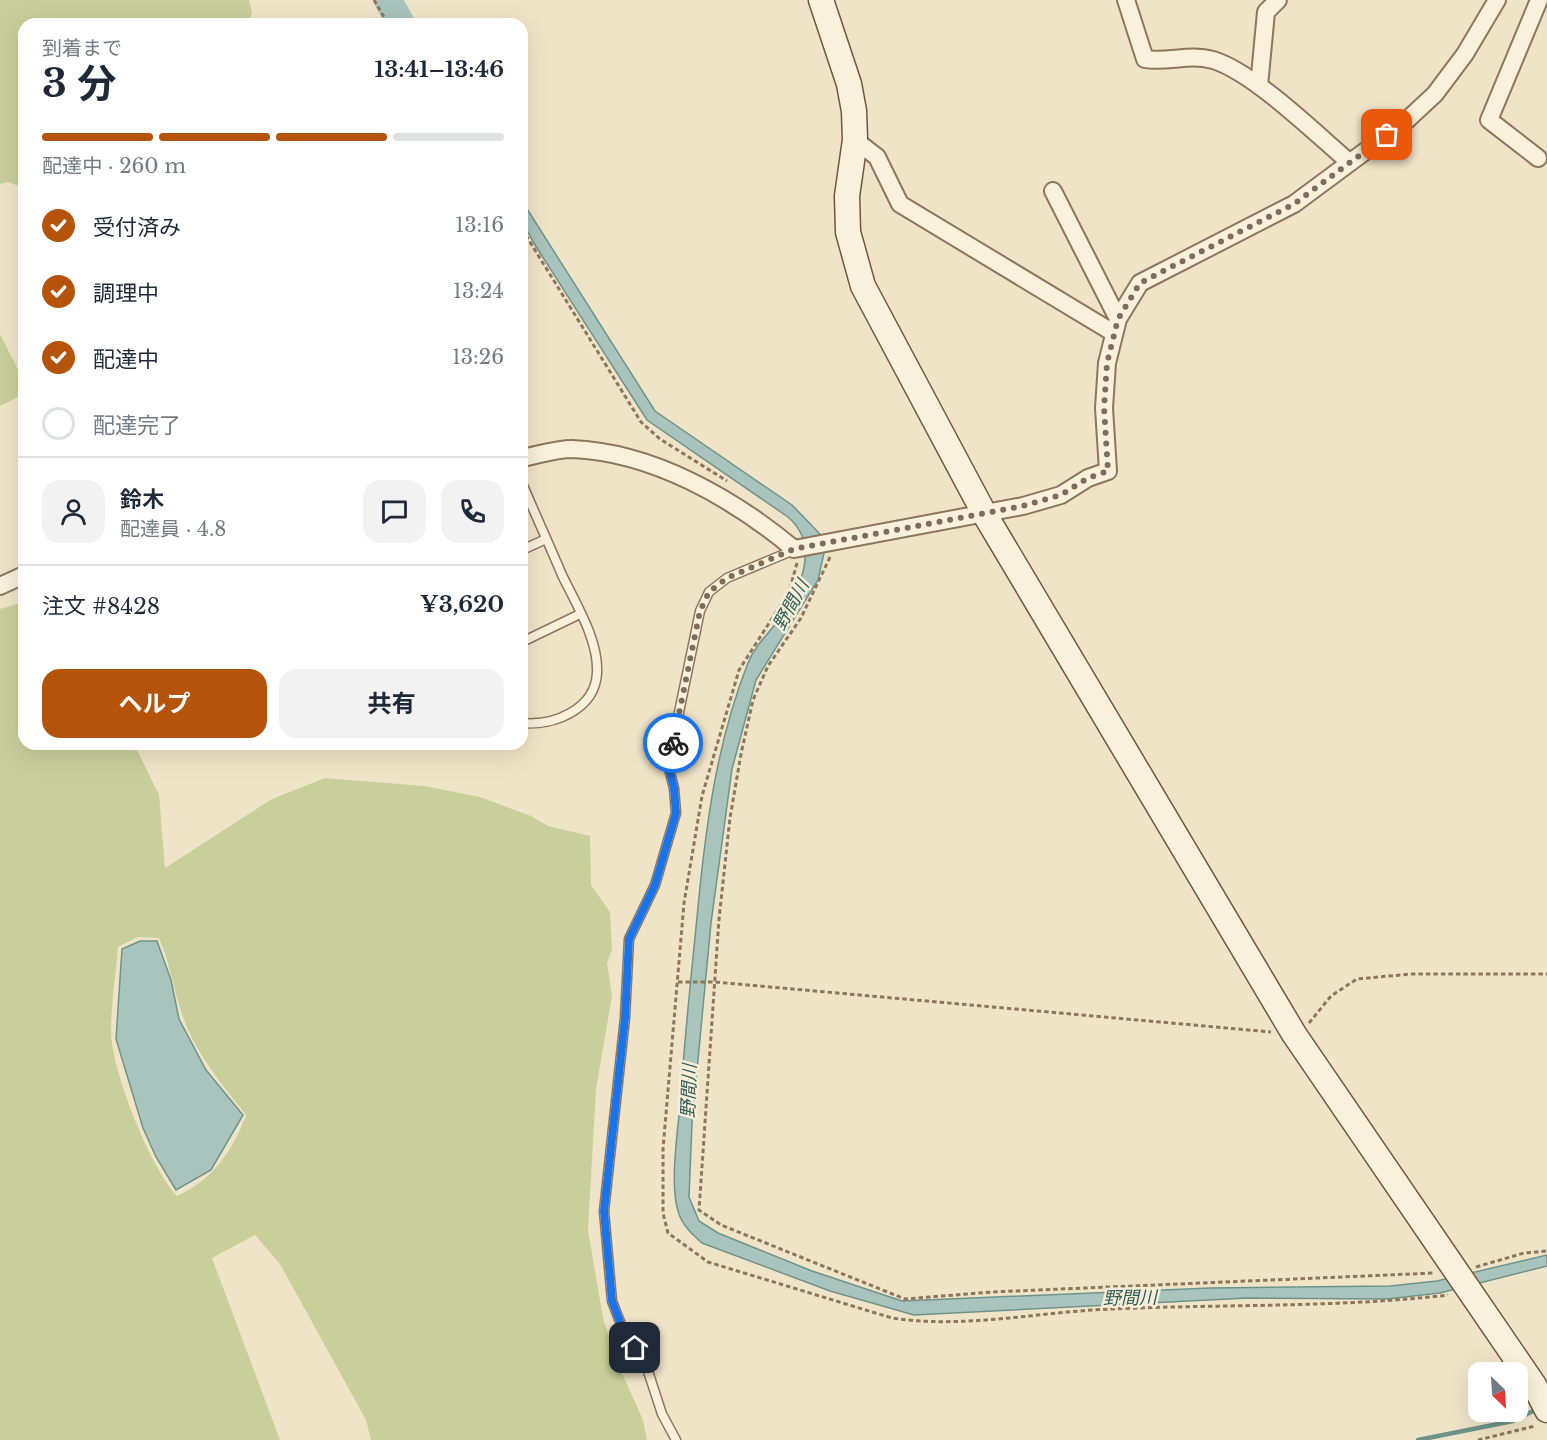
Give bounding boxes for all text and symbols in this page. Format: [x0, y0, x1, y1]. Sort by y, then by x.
text: 到着まで [42, 36, 122, 60]
text: 13:41–13:46 [375, 56, 504, 83]
text: 3 分 [42, 59, 116, 108]
pin [1361, 109, 1412, 160]
icon: bag [1370, 118, 1403, 151]
text: 配達中 · 260 m [42, 154, 186, 178]
icon: check [42, 209, 75, 242]
text: 13:16 [455, 213, 504, 237]
text: 受付済み [93, 214, 181, 241]
icon: check [42, 275, 75, 308]
text: 13:24 [453, 279, 504, 303]
text: 調理中 [93, 280, 159, 307]
icon: check [42, 341, 75, 374]
text: 13:26 [452, 345, 504, 369]
text: 配達中 [93, 346, 159, 373]
text: 配達完了 [93, 412, 181, 439]
button: person [42, 480, 105, 543]
button: chat [363, 480, 426, 543]
button: phone [441, 480, 504, 543]
text: 鈴木 [120, 486, 164, 513]
text: 配達員 · 4.8 [120, 517, 226, 541]
water label: 野間川 [768, 574, 815, 634]
text: ¥3,620 [420, 591, 504, 618]
text: 注文 #8428 [42, 593, 160, 620]
button: ヘルプ [42, 669, 267, 738]
button: 共有 [279, 669, 504, 738]
courier [643, 713, 703, 773]
icon: bike [657, 727, 690, 760]
water label: 野間川 [677, 1062, 701, 1118]
water label: 野間川 [1103, 1286, 1159, 1309]
pin [609, 1322, 660, 1373]
icon: home [618, 1331, 651, 1364]
north arrow [1468, 1362, 1528, 1422]
map controls [1468, 1362, 1528, 1422]

